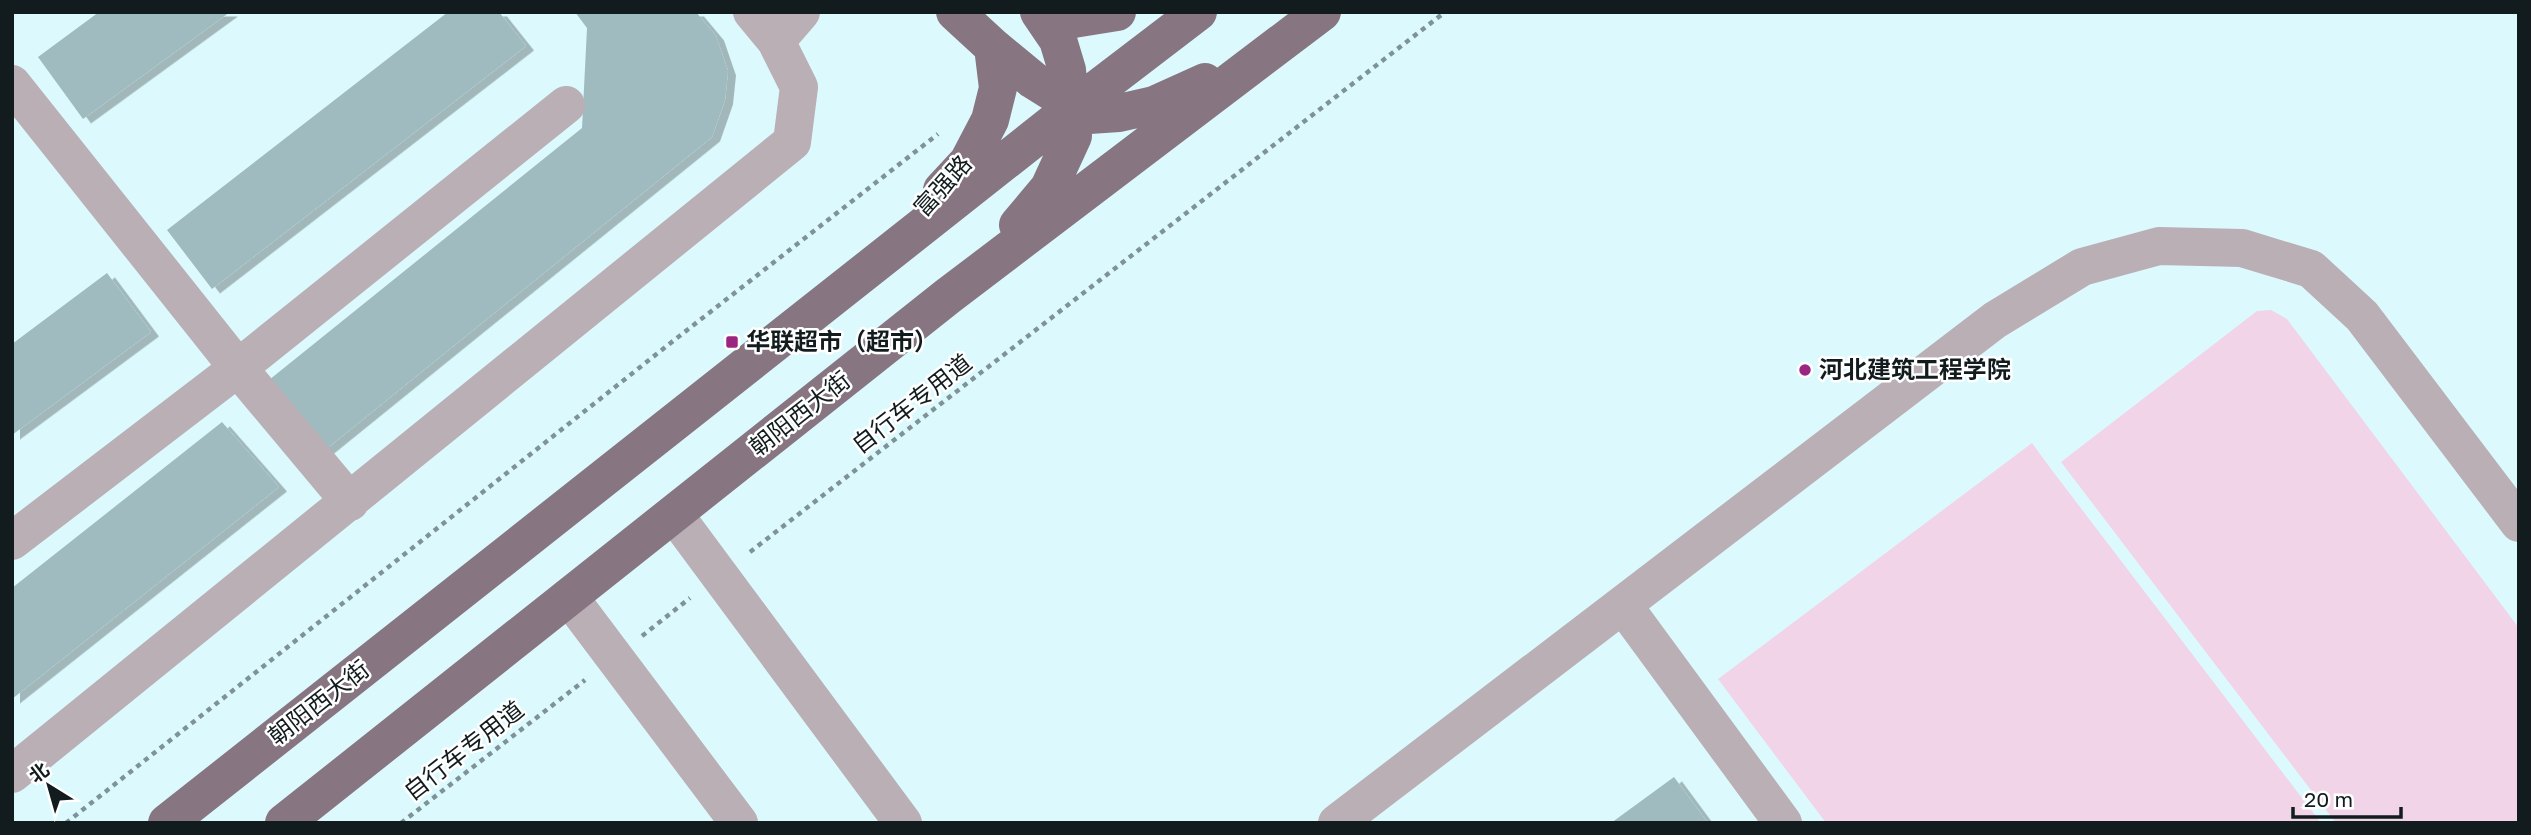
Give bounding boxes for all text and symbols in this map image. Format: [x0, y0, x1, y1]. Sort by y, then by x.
street label: 富强路 [907, 149, 977, 221]
place label: 华联超市（超市） [746, 326, 938, 355]
marker: 华联超市（超市） [724, 334, 740, 350]
street label: 自行车专用道 [845, 347, 977, 459]
place label: 河北建筑工程学院 [1819, 354, 2011, 383]
marker: 河北建筑工程学院 [1797, 362, 1813, 378]
street label: 朝阳西大街 [743, 364, 855, 461]
street label: 朝阳西大街 [262, 653, 374, 750]
street label: 自行车专用道 [397, 694, 529, 806]
north arrow [14, 751, 84, 821]
text: 北 [24, 757, 53, 787]
scale bar [2293, 776, 2402, 820]
text: 20 m [2304, 786, 2353, 812]

